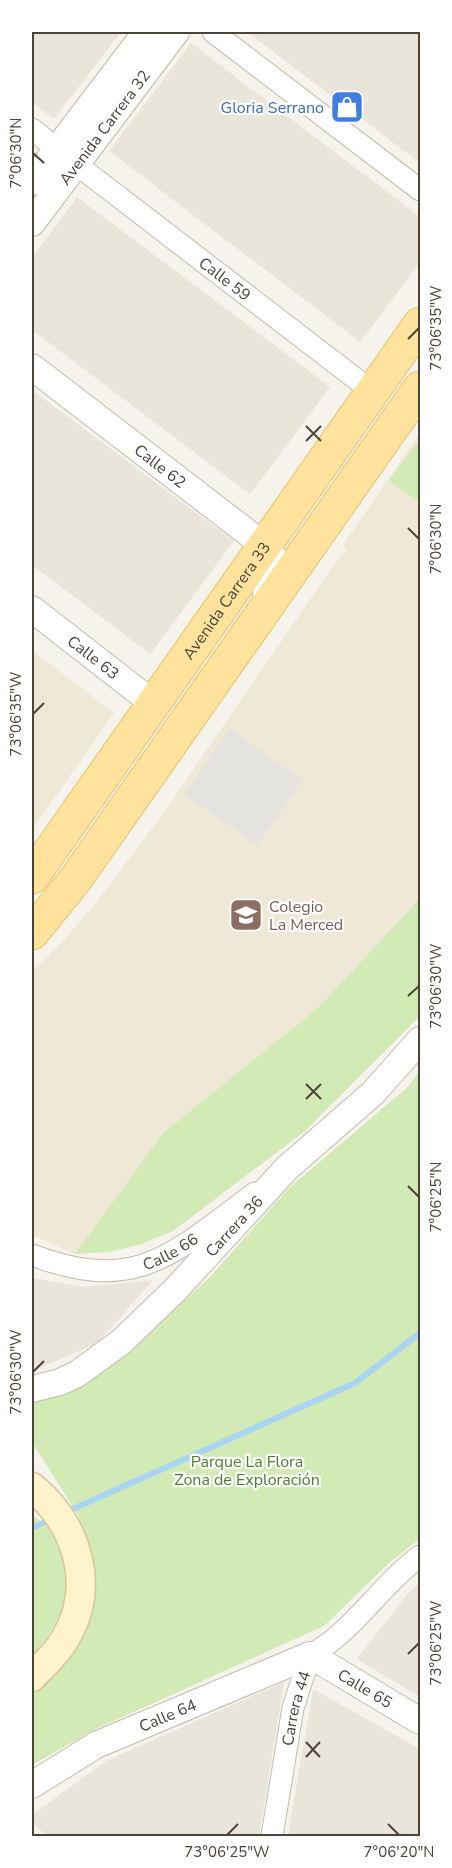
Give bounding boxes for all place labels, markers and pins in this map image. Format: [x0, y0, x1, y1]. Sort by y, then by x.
shop icon: Gloria Serrano [329, 89, 365, 125]
place label: Gloria Serrano [221, 97, 324, 119]
place label: Colegio La Merced [269, 896, 343, 936]
school or university icon: Colegio La Merced [228, 897, 264, 933]

